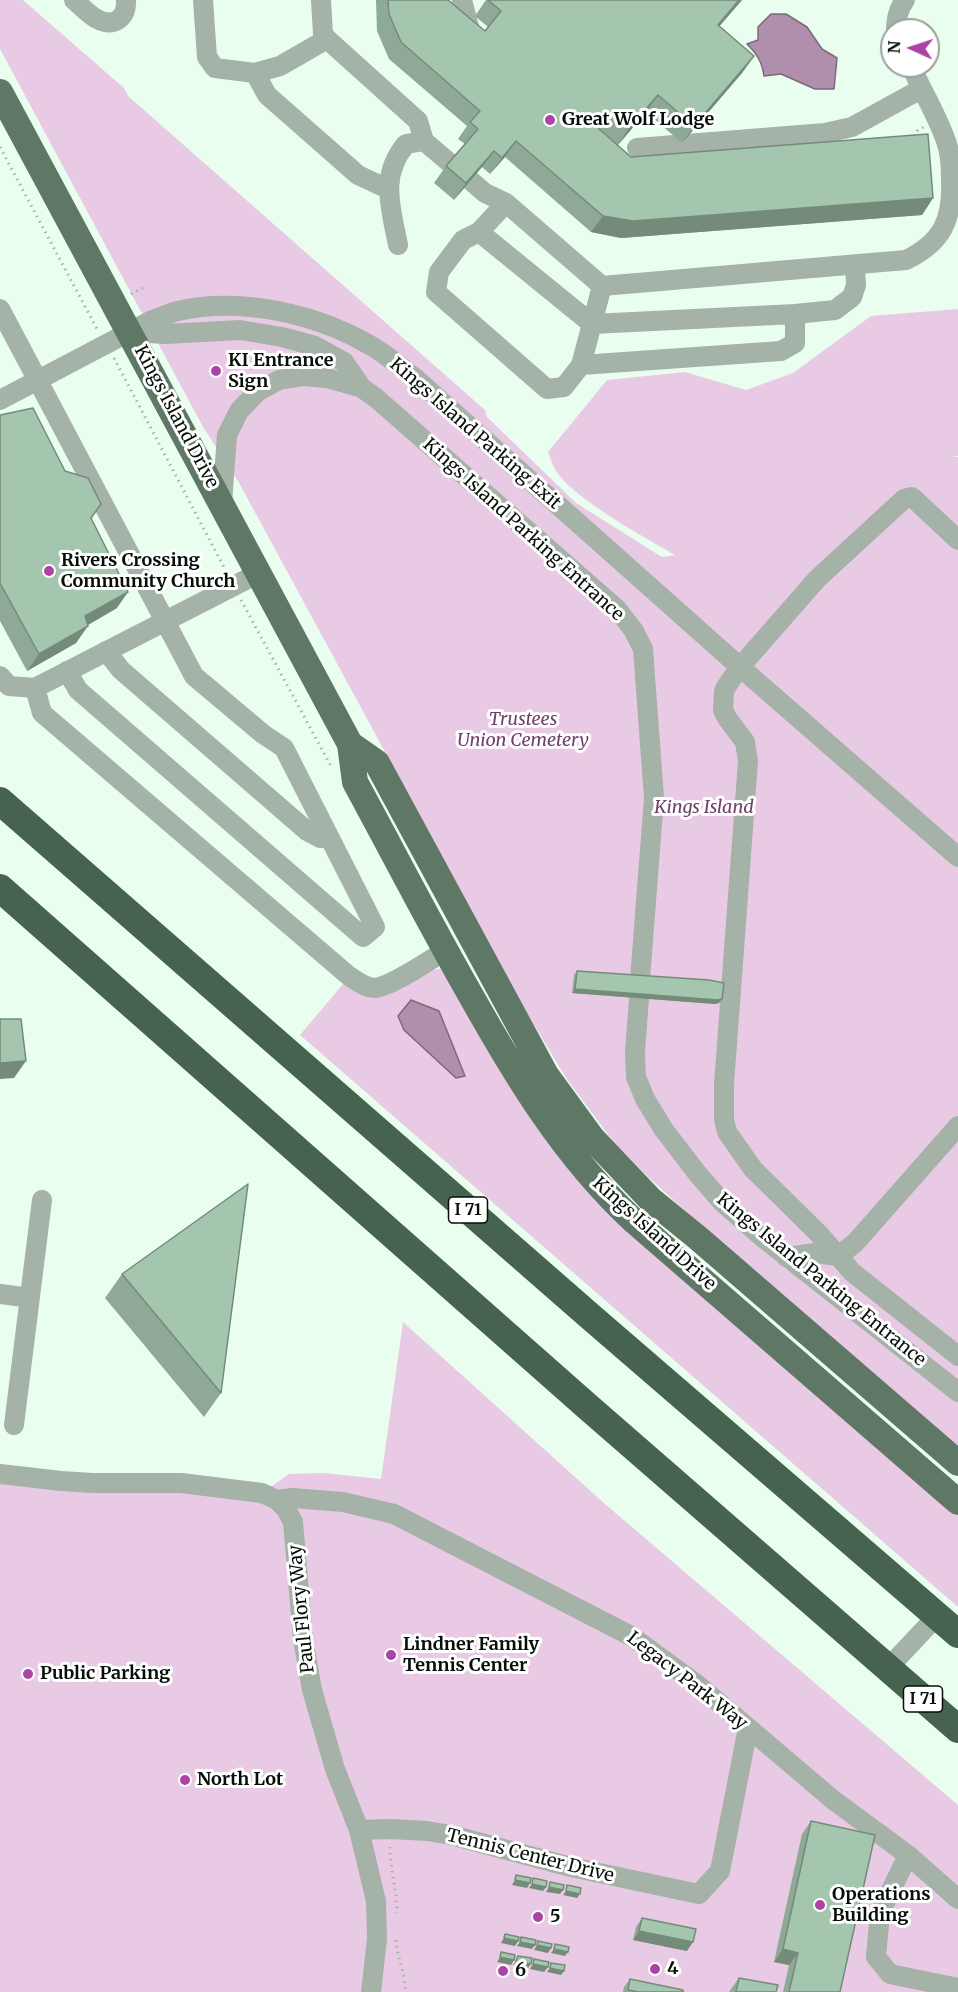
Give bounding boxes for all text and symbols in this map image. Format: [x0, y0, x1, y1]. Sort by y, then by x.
north arrow [880, 18, 940, 78]
text: N [884, 40, 904, 54]
place label: Great Wolf Lodge [562, 109, 714, 131]
marker: Great Wolf Lodge [543, 113, 557, 127]
street label: Kings Island Drive [129, 342, 223, 492]
place label: KI Entrance Sign [228, 350, 333, 392]
street label: Kings Island Parking Exit [385, 354, 565, 514]
marker: KI Entrance Sign [209, 364, 223, 378]
street label: Kings Island Parking Entrance [418, 434, 628, 626]
place label: Rivers Crossing Community Church [61, 550, 235, 592]
marker: Rivers Crossing Community Church [42, 564, 56, 578]
park label: Trustees Union Cemetery [457, 709, 589, 752]
park label: Kings Island [654, 797, 754, 819]
street label: Kings Island Drive [588, 1173, 720, 1295]
street label: Kings Island Parking Entrance [712, 1189, 930, 1371]
road number: I 71 [448, 1197, 488, 1223]
street label: Paul Flory Way [285, 1544, 319, 1674]
street label: Legacy Park Way [623, 1627, 751, 1735]
place label: Lindner Family Tennis Center [403, 1634, 539, 1676]
marker: Lindner Family Tennis Center [384, 1648, 398, 1662]
place label: Public Parking [40, 1663, 170, 1685]
marker: Public Parking [21, 1667, 35, 1681]
road number: I 71 [904, 1686, 942, 1712]
place label: North Lot [197, 1769, 283, 1791]
marker: North Lot [178, 1773, 192, 1787]
street label: Tennis Center Drive [444, 1825, 616, 1887]
place label: Operations Building [832, 1884, 930, 1926]
marker: Operations Building [813, 1898, 827, 1912]
place label: 5 [550, 1906, 561, 1928]
marker: 5 [531, 1910, 545, 1924]
place label: 4 [667, 1958, 678, 1980]
place label: 6 [515, 1960, 526, 1982]
marker: 4 [648, 1962, 662, 1976]
marker: 6 [496, 1964, 510, 1978]

